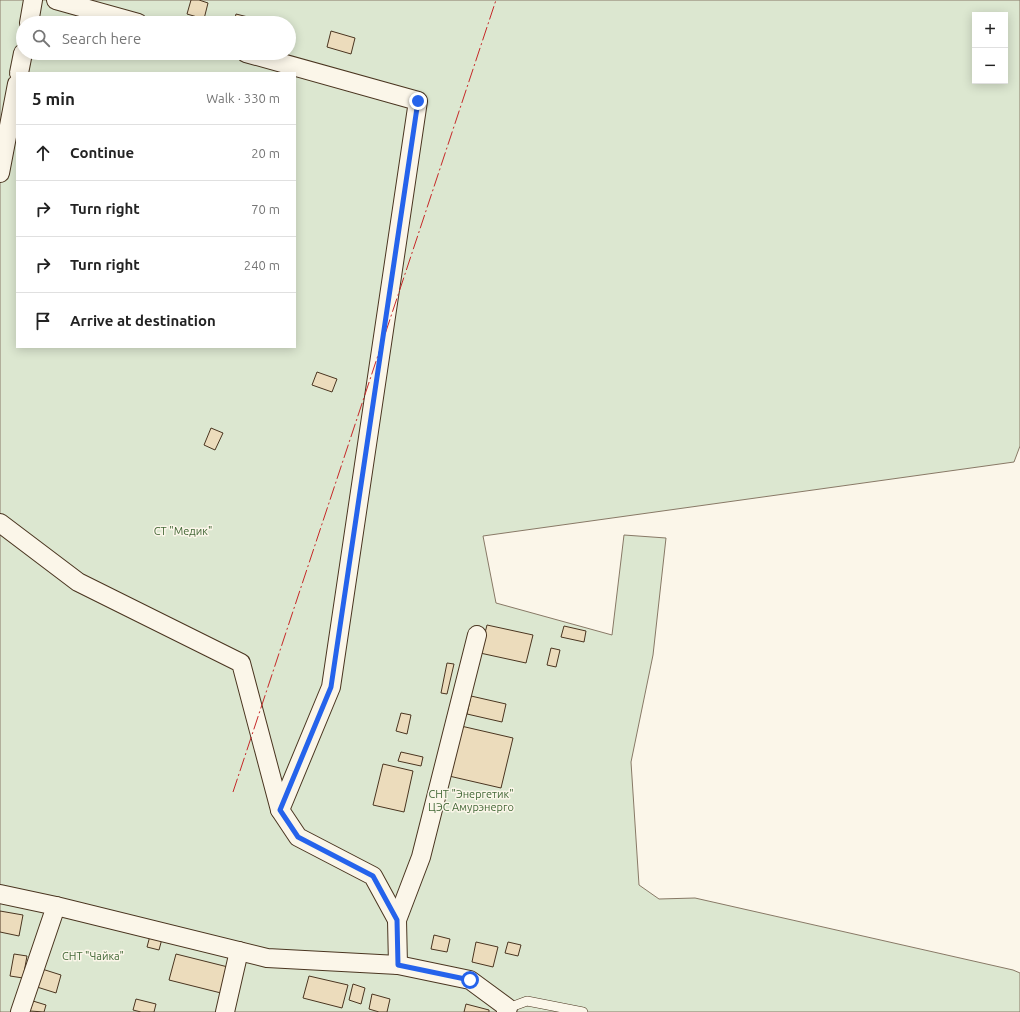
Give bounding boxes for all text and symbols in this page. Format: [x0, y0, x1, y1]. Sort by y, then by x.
map controls [972, 12, 1008, 84]
button: + [972, 12, 1008, 48]
search box [16, 16, 296, 60]
icon: search [30, 27, 52, 49]
text: Search here [62, 30, 141, 47]
button: − [972, 48, 1008, 84]
text: 5 min [32, 89, 75, 108]
text: Walk · 330 m [206, 91, 280, 105]
route end [409, 92, 427, 110]
icon: ahead [32, 142, 54, 164]
text: Continue [70, 144, 134, 161]
text: 20 m [251, 146, 280, 160]
icon: right [32, 198, 54, 220]
text: Turn right [70, 200, 140, 217]
text: 70 m [251, 202, 280, 216]
icon: right [32, 254, 54, 276]
text: Turn right [70, 256, 140, 273]
text: 240 m [244, 258, 280, 272]
icon: arrive [32, 310, 54, 332]
text: Arrive at destination [70, 312, 216, 329]
park label: СТ "Медик" [154, 525, 212, 537]
park label: СНТ "Энергетик" ЦЭС Амурэнерго [428, 788, 514, 813]
park label: СНТ "Чайка" [62, 950, 124, 962]
route start [461, 971, 479, 989]

